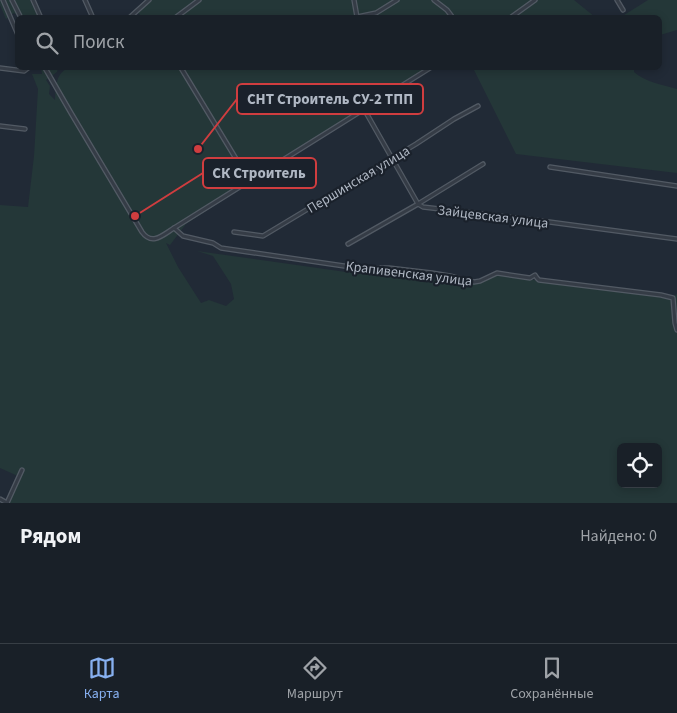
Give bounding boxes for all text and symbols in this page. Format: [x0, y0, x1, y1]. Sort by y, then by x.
search box [15, 15, 662, 70]
icon: search [33, 29, 61, 57]
text: Поиск [73, 29, 124, 56]
callout: СНТ Строитель СУ-2 ТПП [237, 84, 423, 114]
text: СНТ Строитель СУ-2 ТПП [247, 89, 413, 110]
street label: Першинская улица [303, 141, 414, 219]
callout: СК Строитель [203, 158, 316, 188]
text: СК Строитель [212, 163, 306, 184]
street label: Зайцевская улица [436, 200, 549, 234]
street label: Крапивенская улица [345, 256, 473, 292]
map controls [617, 443, 662, 488]
button: locate [617, 443, 662, 488]
text: Рядом [20, 521, 81, 551]
text: Найдено: 0 [580, 525, 657, 547]
tab: Карта [84, 654, 120, 704]
tab: Маршрут [287, 654, 343, 704]
tab: Сохранённые [510, 654, 593, 704]

